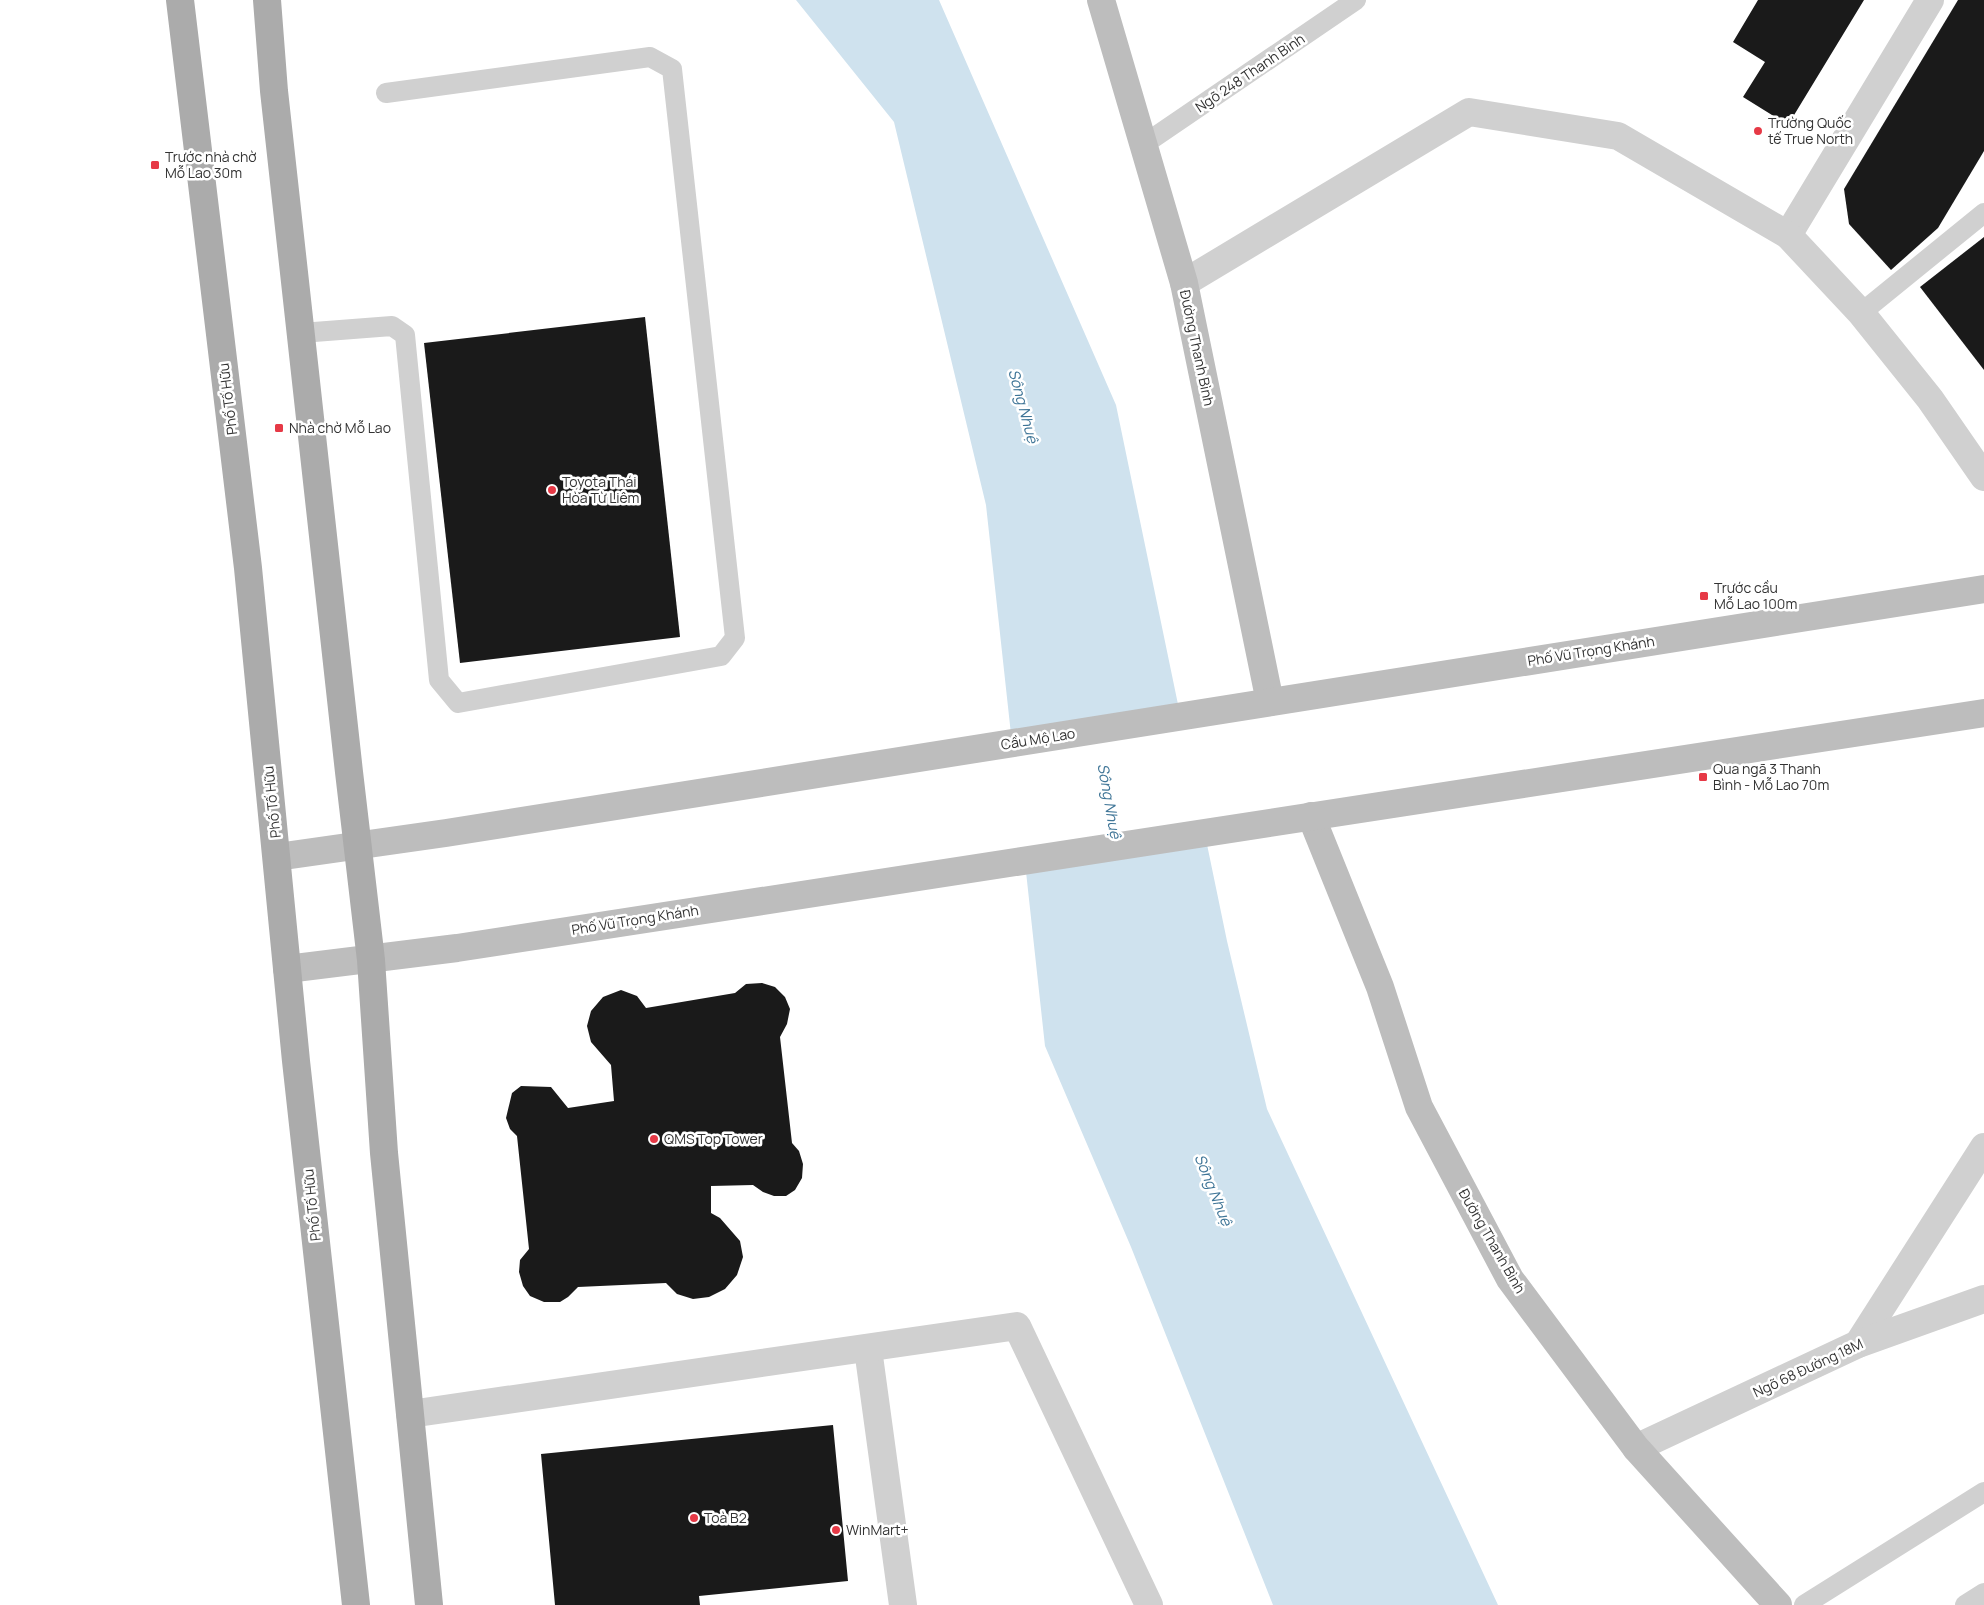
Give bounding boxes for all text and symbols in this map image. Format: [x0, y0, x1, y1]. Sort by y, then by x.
street label: Ngõ 248 Thanh Bình [1191, 29, 1308, 116]
place label: Trường Quốc tế True North [1768, 113, 1853, 148]
marker: Trường Quốc tế True North [1752, 125, 1764, 137]
place label: Trước nhà chờ Mỗ Lao 30m [165, 147, 257, 182]
marker: Trước nhà chờ Mỗ Lao 30m [149, 159, 161, 171]
street label: Đường Thanh Bình [1176, 288, 1219, 408]
street label: Phố Tố Hữu [214, 362, 241, 436]
water label: Sông Nhuệ [1004, 367, 1044, 446]
place label: Nhà chờ Mỗ Lao [289, 418, 391, 437]
marker: Nhà chờ Mỗ Lao [273, 422, 285, 434]
place label: Toyota Thái Hòa Từ Liêm [562, 472, 640, 507]
marker: Toyota Thái Hòa Từ Liêm [546, 484, 558, 496]
place label: Trước cầu Mỗ Lao 100m [1714, 578, 1797, 613]
marker: Trước cầu Mỗ Lao 100m [1698, 590, 1710, 602]
street label: Phố Vũ Trọng Khánh [1526, 631, 1656, 670]
street label: Cầu Mộ Lao [999, 723, 1076, 754]
place label: Qua ngã 3 Thanh Bình - Mỗ Lao 70m [1713, 759, 1829, 794]
water label: Sông Nhuệ [1093, 762, 1127, 841]
street label: Phố Tố Hữu [258, 765, 285, 839]
marker: Qua ngã 3 Thanh Bình - Mỗ Lao 70m [1697, 771, 1709, 783]
street label: Phố Vũ Trọng Khánh [570, 900, 700, 939]
place label: QMS Top Tower [664, 1129, 763, 1148]
marker: QMS Top Tower [648, 1133, 660, 1145]
water label: Sông Nhuệ [1190, 1151, 1238, 1230]
street label: Phố Tố Hữu [298, 1168, 325, 1242]
street label: Đường Thanh Bình [1455, 1185, 1530, 1297]
street label: Ngõ 68 Đường 18M [1750, 1334, 1866, 1401]
place label: Toà B2 [704, 1508, 747, 1527]
marker: Toà B2 [688, 1512, 700, 1524]
place label: WinMart+ [846, 1520, 909, 1539]
marker: WinMart+ [830, 1524, 842, 1536]

